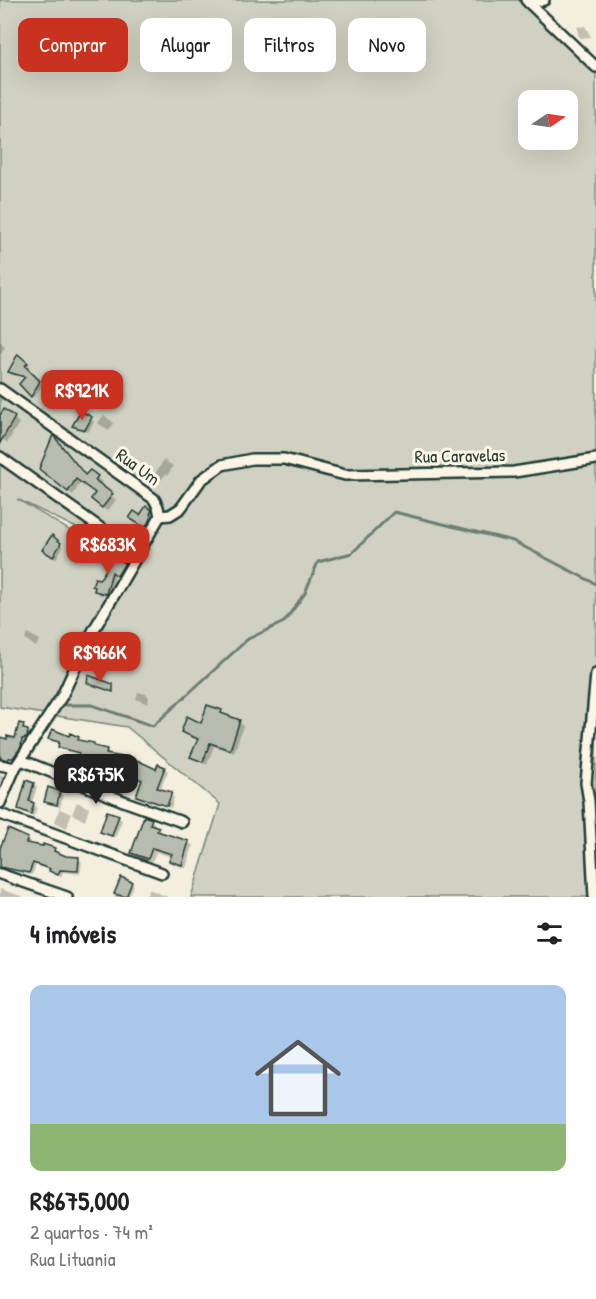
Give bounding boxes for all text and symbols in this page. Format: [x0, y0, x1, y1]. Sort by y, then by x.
chip: Comprar [18, 18, 128, 72]
chip: Alugar [140, 18, 232, 72]
chip: Filtros [244, 18, 336, 72]
chip: Novo [348, 18, 426, 72]
north arrow [518, 90, 578, 150]
map controls [518, 90, 578, 150]
pin: R$921K [33, 370, 131, 421]
text: R$921K [55, 376, 109, 403]
street label: Rua Um [111, 442, 165, 491]
street label: Rua Caravelas [414, 442, 506, 469]
pin: R$683K [59, 524, 157, 575]
text: R$683K [80, 530, 136, 557]
pin: R$966K [51, 632, 149, 683]
text: R$966K [74, 638, 126, 665]
pin: R$675K [47, 754, 145, 805]
text: R$675K [68, 760, 124, 787]
text: 4 imóveis [30, 916, 116, 951]
icon: filters [533, 917, 566, 950]
icon: home [244, 1024, 352, 1132]
text: R$675,000 [30, 1183, 129, 1218]
text: 2 quartos · 74 m² [30, 1218, 153, 1245]
text: Rua Lituania [30, 1245, 116, 1272]

